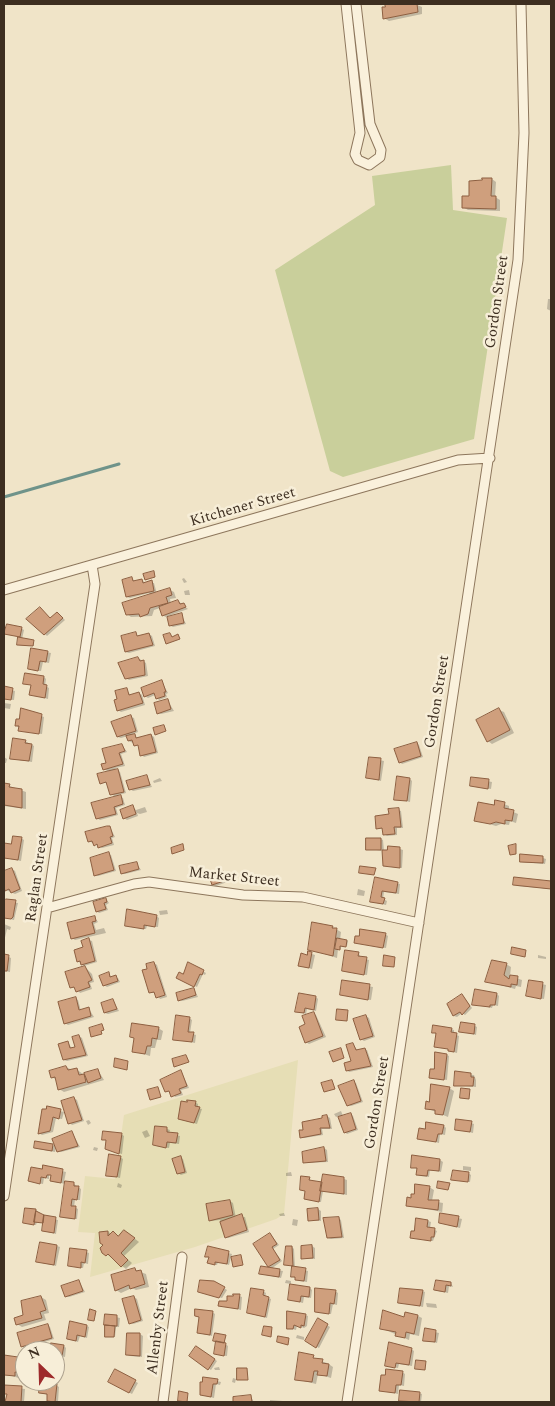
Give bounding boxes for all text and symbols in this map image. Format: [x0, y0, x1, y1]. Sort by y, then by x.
street label: Gordon Street [483, 254, 513, 350]
street label: Kitchener Street [188, 484, 298, 532]
street label: Gordon Street [422, 654, 454, 750]
street label: Raglan Street [23, 833, 53, 923]
street label: Market Street [188, 864, 280, 892]
street label: Gordon Street [362, 1055, 394, 1151]
street label: Allenby Street [144, 1280, 174, 1376]
north arrow [15, 1341, 65, 1391]
text: N [25, 1341, 44, 1365]

